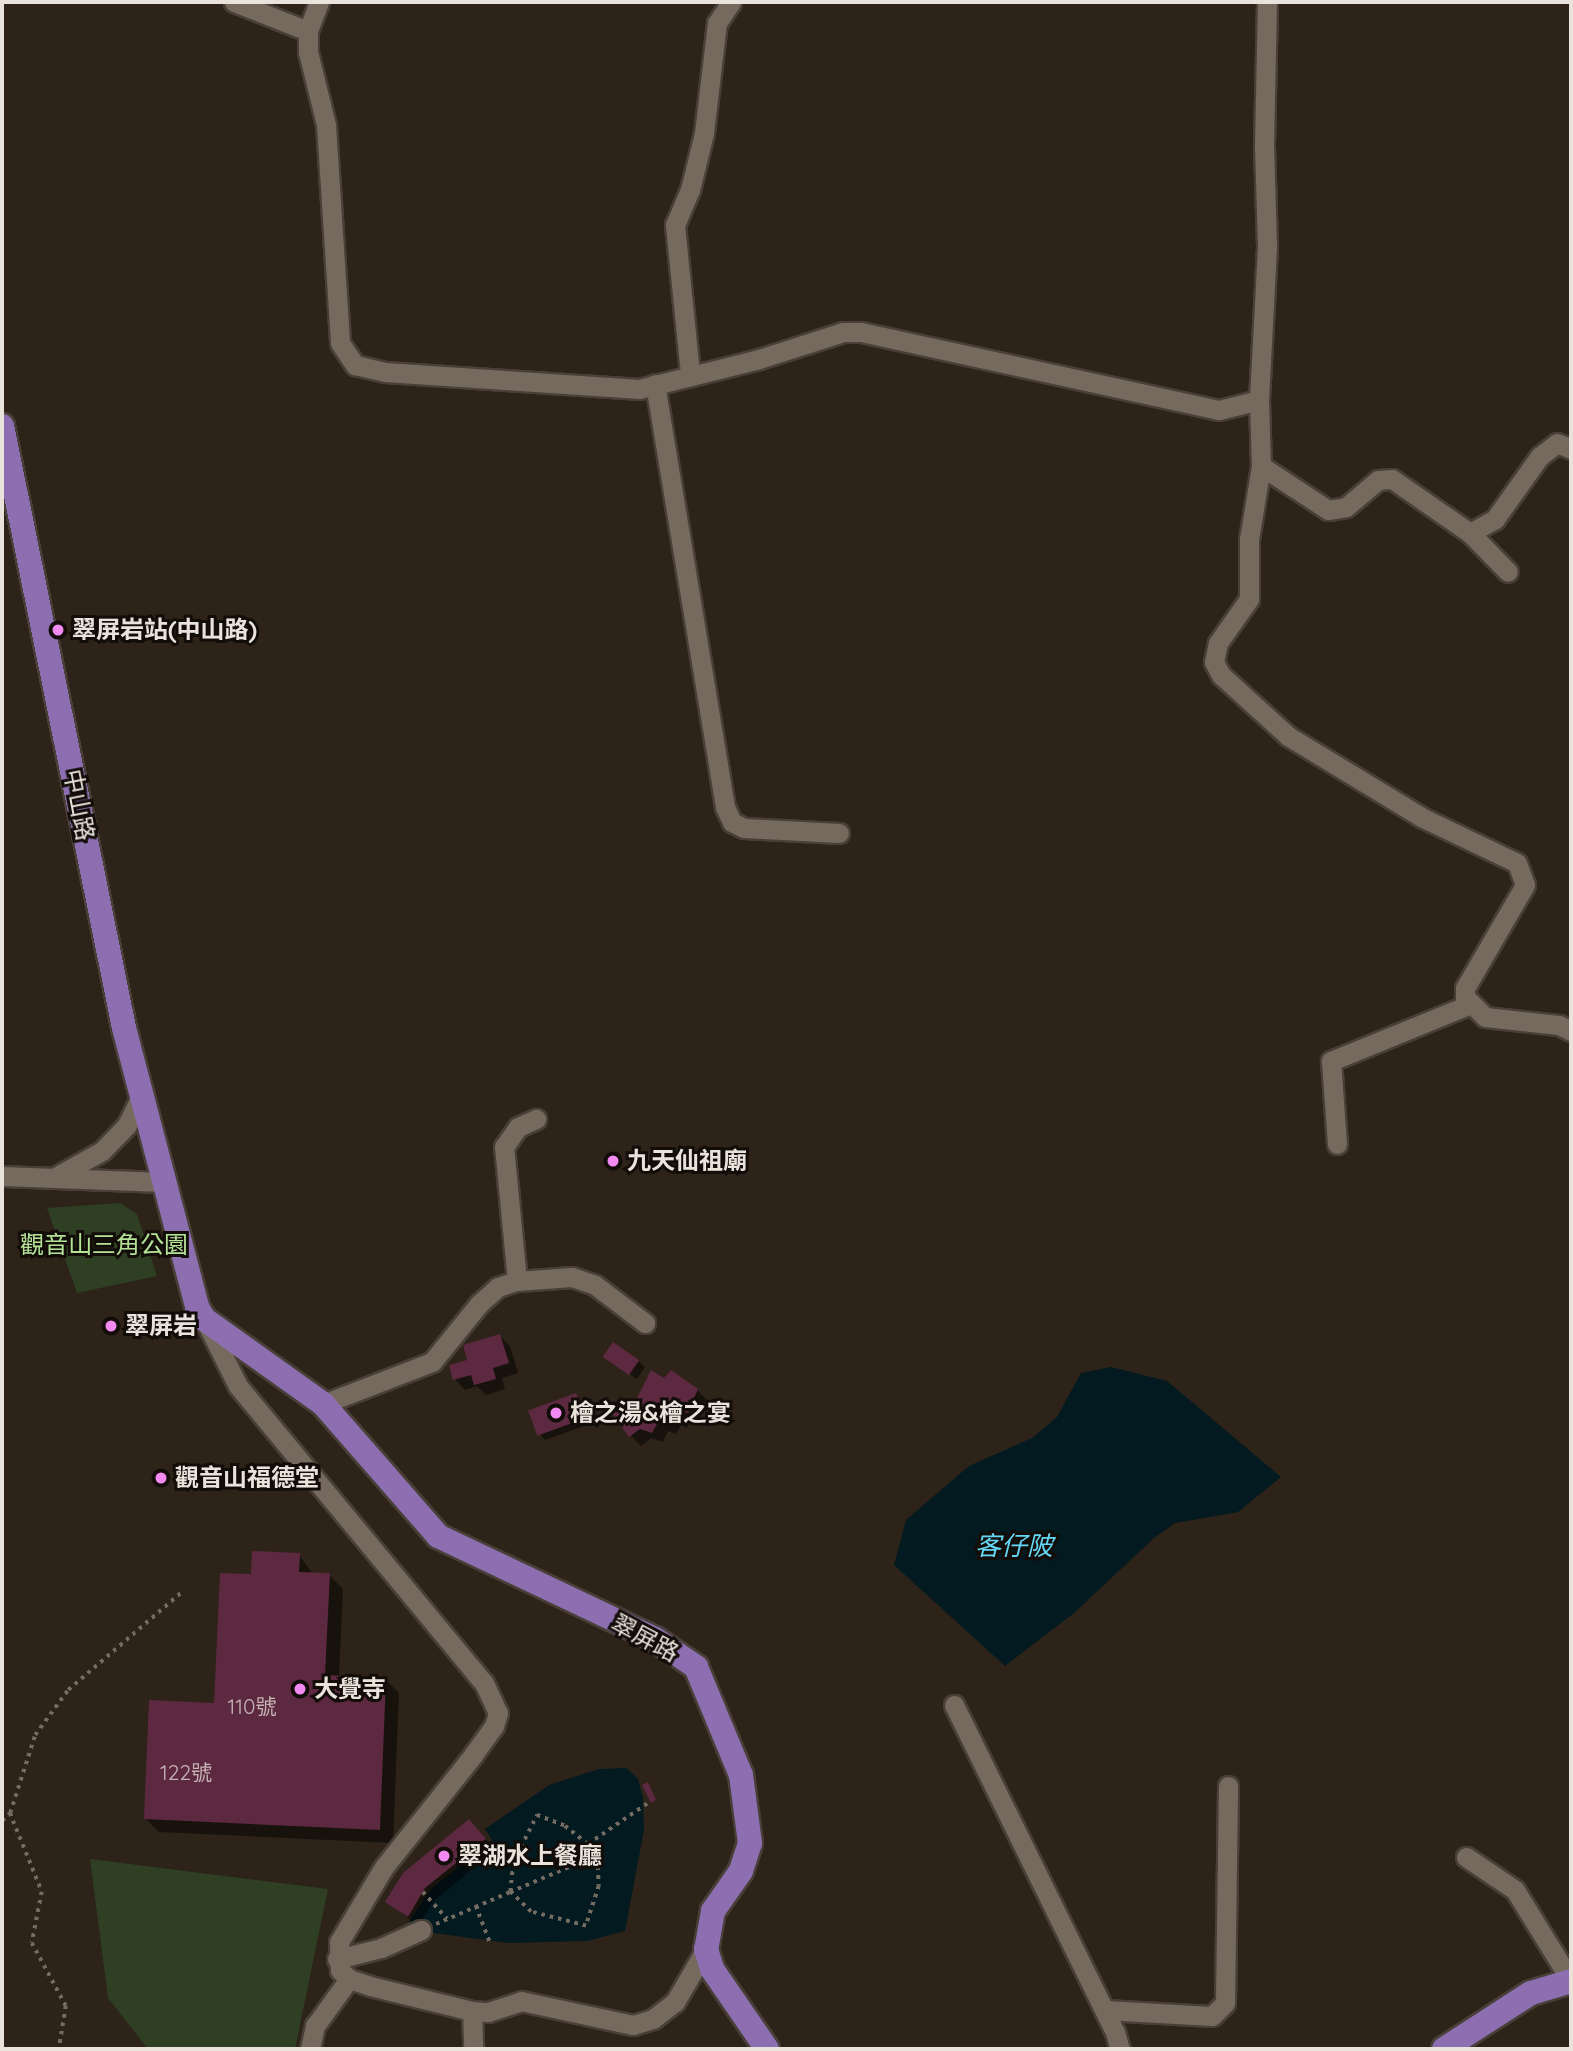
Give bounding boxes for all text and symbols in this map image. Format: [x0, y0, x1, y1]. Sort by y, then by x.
place label: 翠屏岩站(中山路) [72, 616, 257, 644]
marker: 翠屏岩站(中山路) [50, 622, 66, 638]
street label: 中山路 [58, 767, 100, 843]
place label: 九天仙祖廟 [627, 1147, 747, 1175]
marker: 九天仙祖廟 [605, 1153, 621, 1169]
park label: 觀音山三角公園 [20, 1231, 188, 1259]
place label: 翠屏岩 [125, 1312, 197, 1340]
marker: 翠屏岩 [103, 1318, 119, 1334]
place label: 檜之湯&檜之宴 [570, 1399, 731, 1427]
marker: 檜之湯&檜之宴 [548, 1405, 564, 1421]
place label: 觀音山福德堂 [175, 1464, 319, 1492]
marker: 觀音山福德堂 [153, 1470, 169, 1486]
water label: 客仔陂 [975, 1530, 1053, 1562]
street label: 翠屏路 [606, 1608, 684, 1668]
place label: 大覺寺 [314, 1675, 386, 1703]
marker: 大覺寺 [292, 1681, 308, 1697]
house number: 110號 [227, 1693, 277, 1719]
house number: 122號 [160, 1759, 212, 1785]
place label: 翠湖水上餐廳 [458, 1842, 602, 1870]
marker: 翠湖水上餐廳 [436, 1848, 452, 1864]

